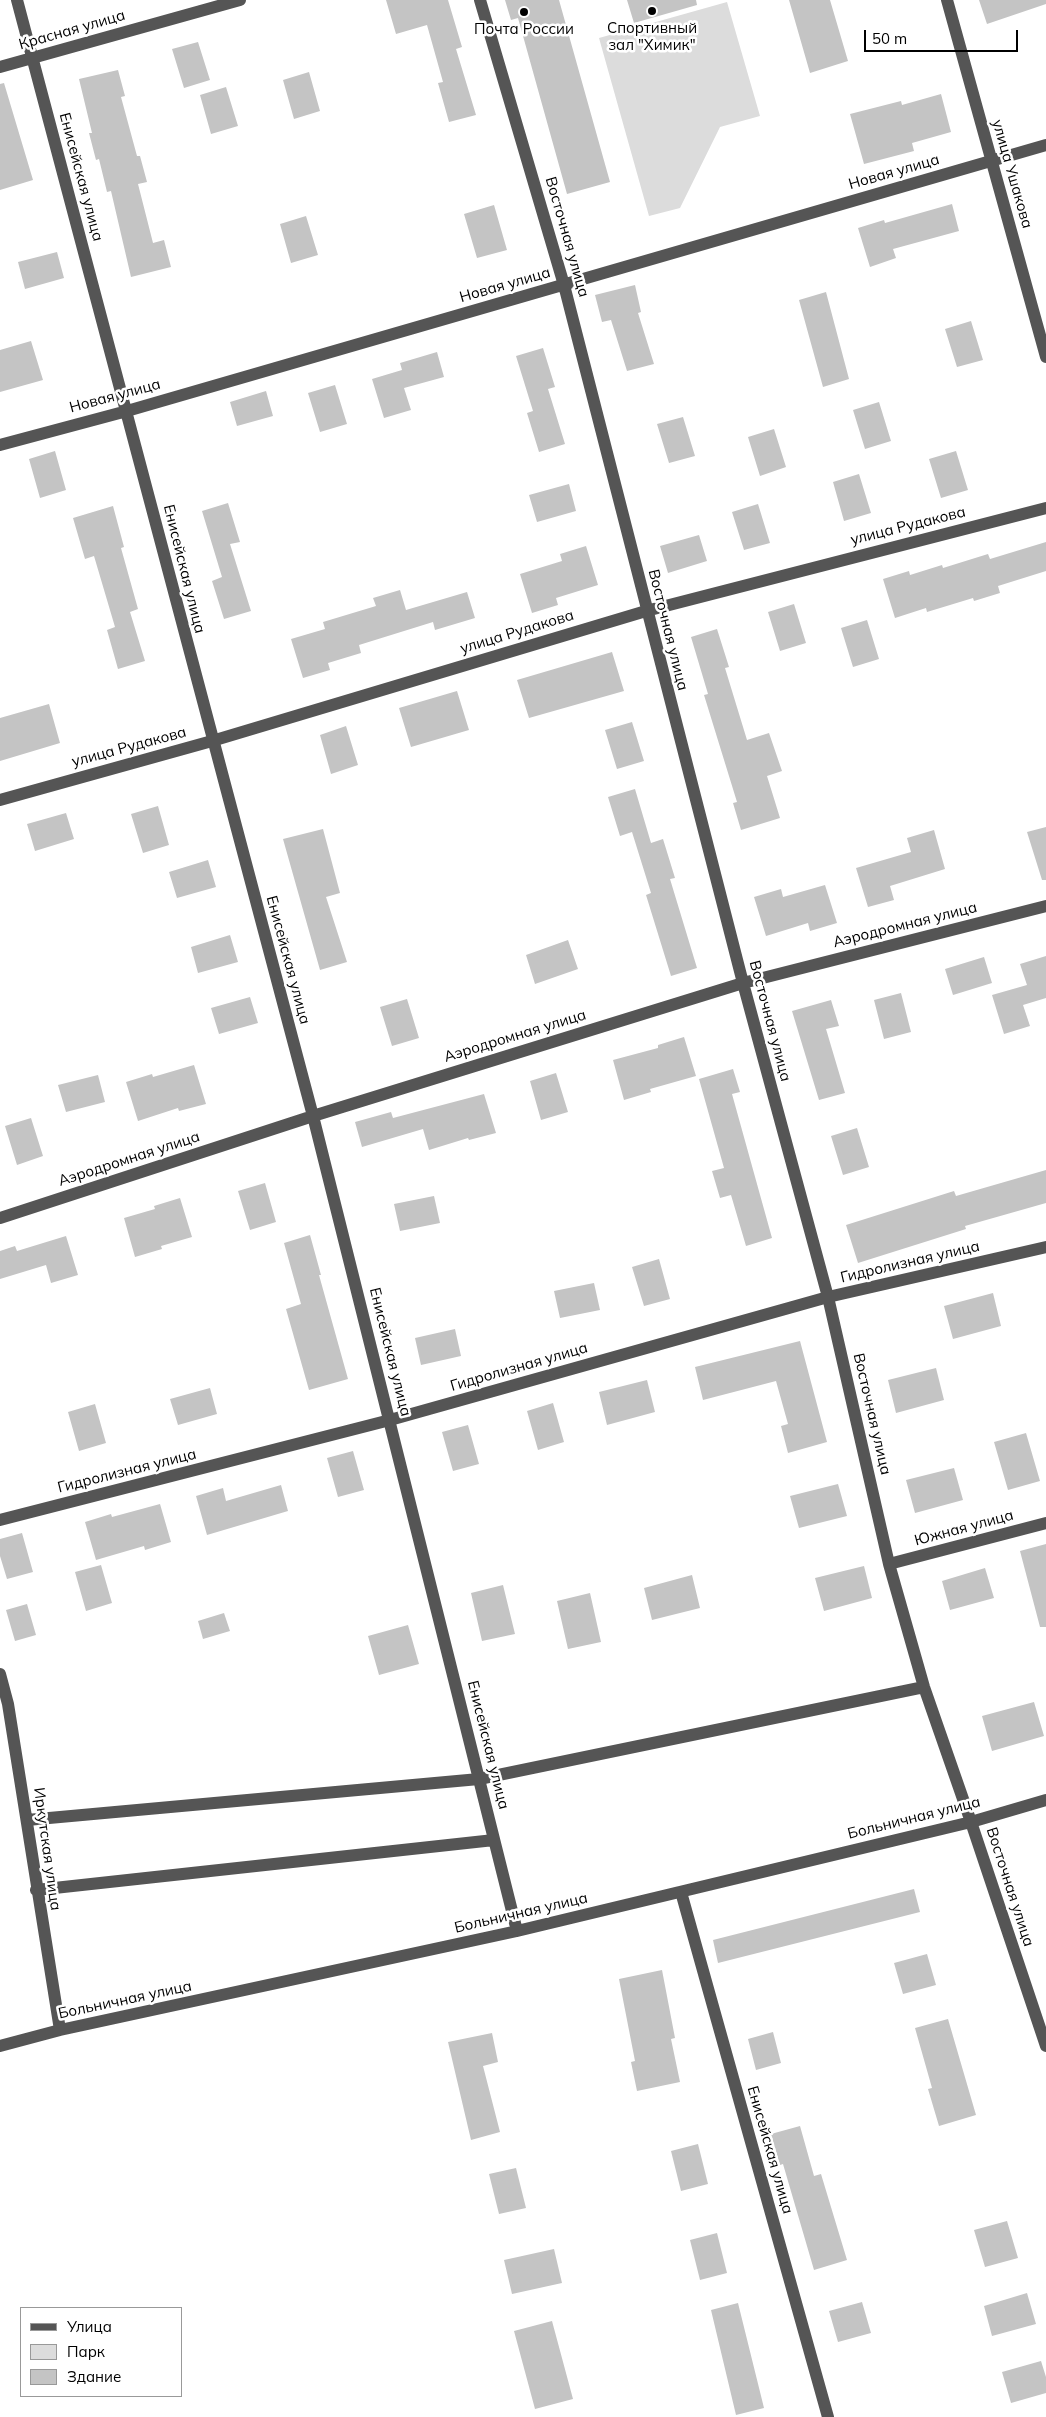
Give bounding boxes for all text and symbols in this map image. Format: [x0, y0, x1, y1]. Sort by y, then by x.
marker: Спортивный зал "Химик" [646, 5, 658, 17]
street label: Красная улица [17, 6, 127, 54]
marker: Почта России [518, 6, 530, 18]
place label: Спортивный зал "Химик" [607, 19, 697, 54]
place label: Почта России [474, 20, 574, 38]
scale bar [866, 20, 1020, 52]
text: 50 m [872, 29, 907, 48]
street label: Енисейская улица [55, 111, 107, 243]
street label: улица Ушакова [988, 117, 1036, 231]
street label: Новая улица [847, 150, 941, 194]
street label: Восточная улица [541, 175, 593, 299]
street label: Новая улица [458, 263, 552, 307]
street label: Новая улица [67, 375, 163, 417]
street label: Енисейская улица [159, 503, 209, 635]
street label: улица Рудакова [849, 503, 967, 549]
street label: Восточная улица [644, 567, 692, 693]
street label: улица Рудакова [458, 606, 576, 658]
street label: улица Рудакова [70, 723, 188, 771]
street label: Енисейская улица [262, 894, 314, 1026]
street label: Аэродромная улица [831, 898, 979, 952]
street label: Восточная улица [745, 959, 795, 1083]
street label: Аэродромная улица [442, 1006, 588, 1066]
street label: Аэродромная улица [56, 1128, 202, 1190]
street label: Гидролизная улица [839, 1237, 981, 1287]
street label: Енисейская улица [365, 1286, 415, 1418]
street label: Гидролизная улица [448, 1339, 590, 1395]
street label: Восточная улица [849, 1351, 895, 1477]
street label: Гидролизная улица [56, 1445, 198, 1497]
street label: Южная улица [913, 1506, 1015, 1550]
street label: Енисейская улица [463, 1679, 513, 1811]
street label: Иркутская улица [29, 1786, 65, 1912]
street label: Больничная улица [846, 1793, 982, 1843]
street label: Восточная улица [982, 1825, 1038, 1949]
street label: Больничная улица [453, 1889, 589, 1937]
street label: Больничная улица [57, 1977, 193, 2023]
street label: Енисейская улица [743, 2084, 797, 2216]
legend [20, 2307, 182, 2397]
text: Улица [67, 2317, 112, 2336]
text: Парк [67, 2342, 105, 2361]
text: Здание [67, 2367, 121, 2386]

